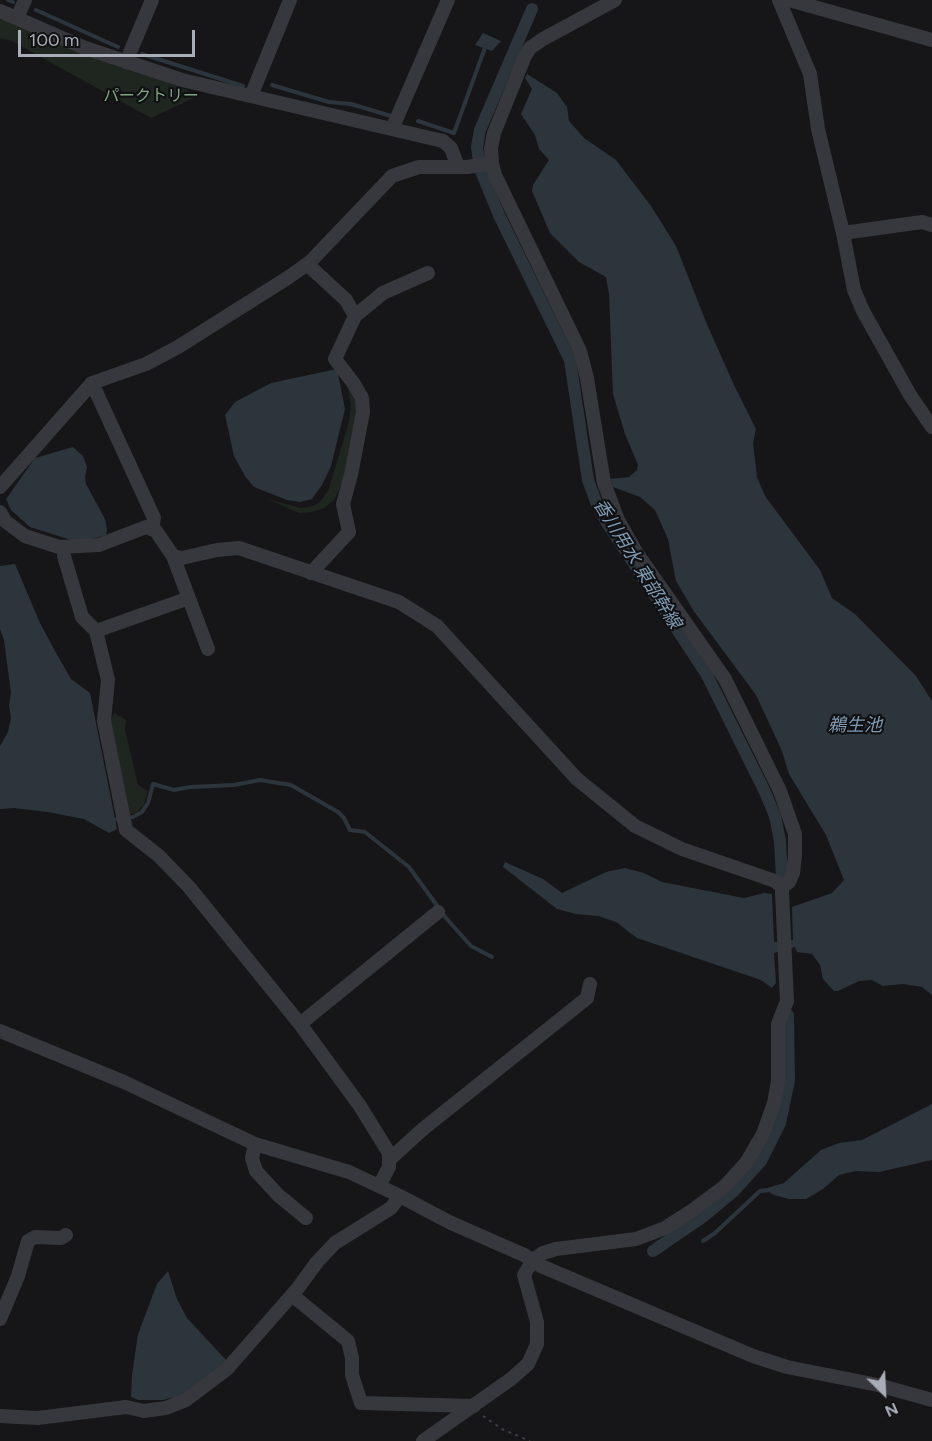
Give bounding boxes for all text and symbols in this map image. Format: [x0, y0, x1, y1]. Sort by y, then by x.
scale bar [21, 18, 198, 56]
text: 100 m [29, 29, 79, 51]
park label: パークトリー [103, 86, 199, 106]
water label: 香川用水 東部幹線 [589, 495, 685, 633]
water label: 鵜生池 [828, 715, 882, 737]
north arrow [854, 1363, 914, 1423]
text: N [882, 1399, 901, 1421]

